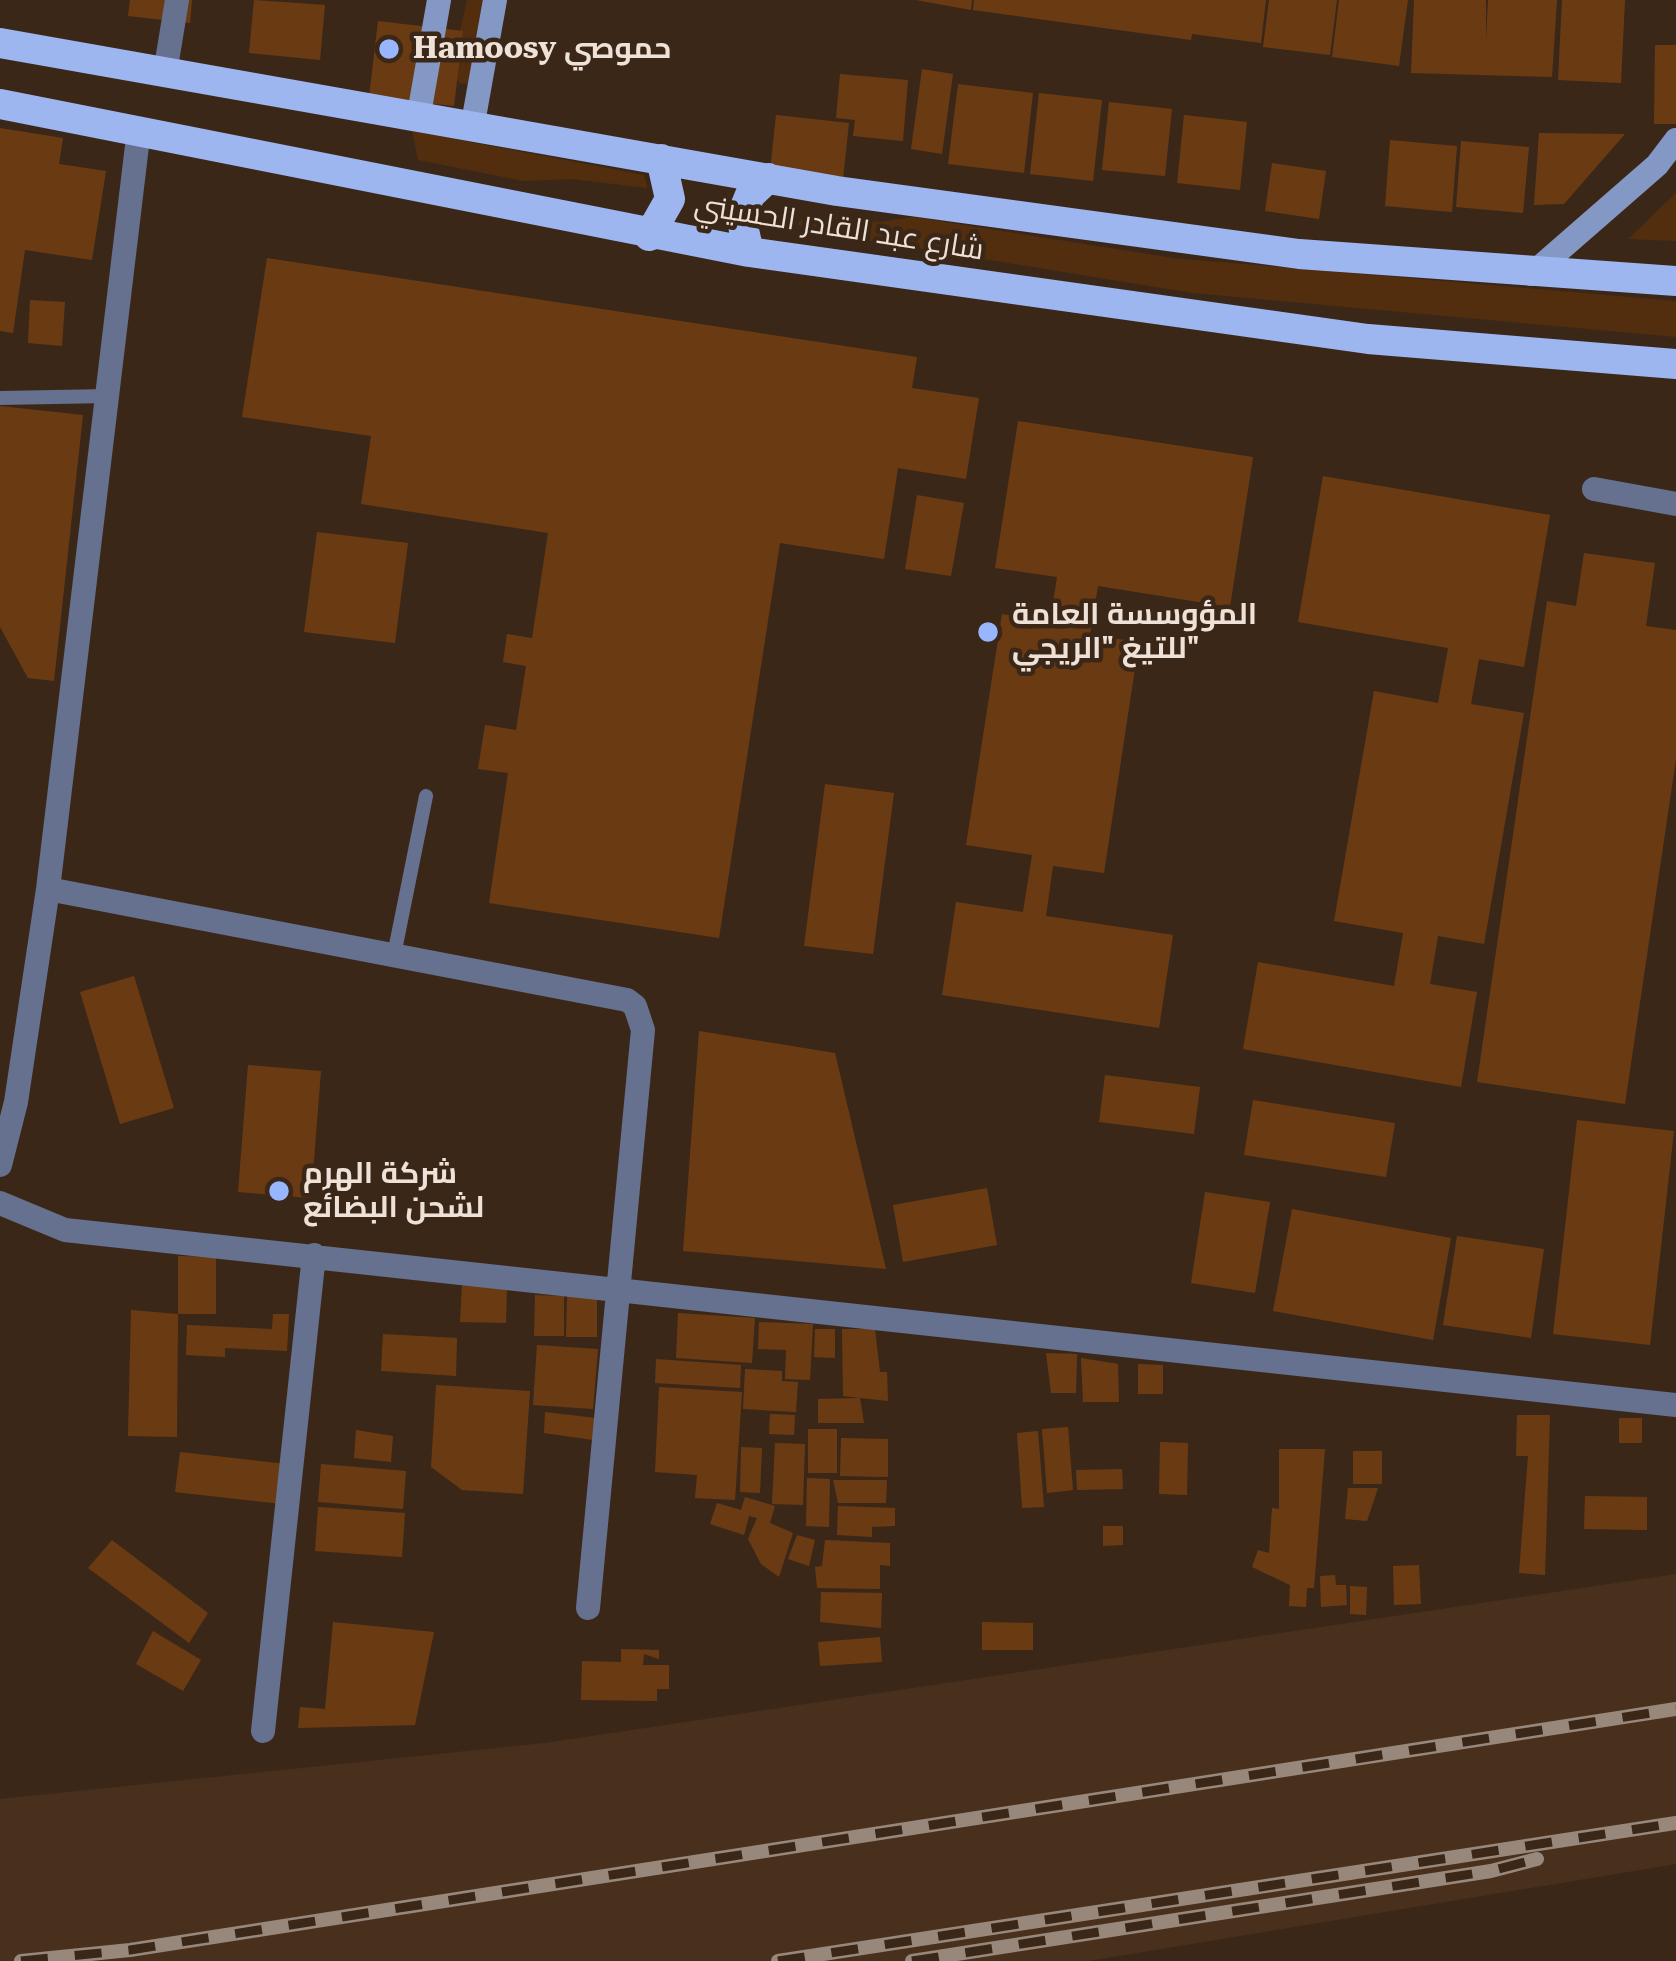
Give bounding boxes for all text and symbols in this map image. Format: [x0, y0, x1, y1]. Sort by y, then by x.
place label: Hamoosy حموصي [413, 31, 671, 67]
marker: Hamoosy حموصي [376, 36, 402, 62]
street label: شارع عبد القادر الحسيني [692, 187, 986, 269]
place label: المؤوسسة العامة للتيغ "الريجي" [1012, 597, 1257, 668]
marker: المؤوسسة العامة للتيغ "الريجي" [975, 619, 1001, 645]
place label: شركة الهرم لشحن البضائع [303, 1156, 484, 1226]
marker: شركة الهرم لشحن البضائع [266, 1178, 292, 1204]

